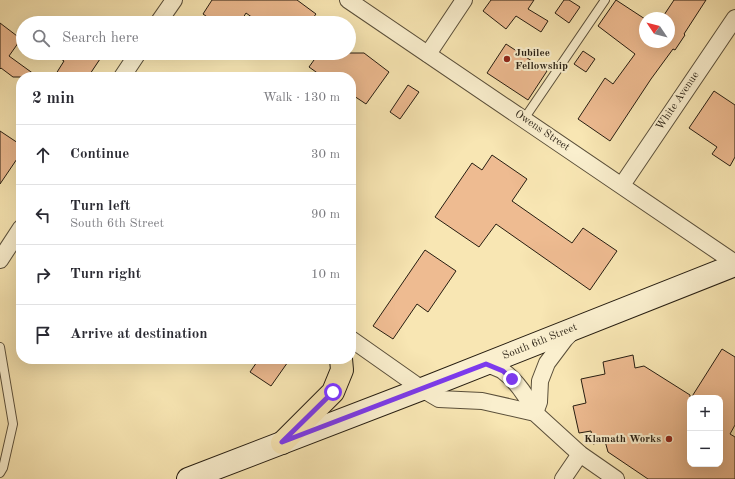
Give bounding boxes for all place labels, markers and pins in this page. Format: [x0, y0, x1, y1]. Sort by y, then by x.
place label: Jubilee Fellowship [515, 48, 568, 72]
marker: Jubilee Fellowship [502, 54, 512, 64]
place label: Klamath Works [584, 434, 661, 445]
marker: Klamath Works [664, 434, 674, 444]

